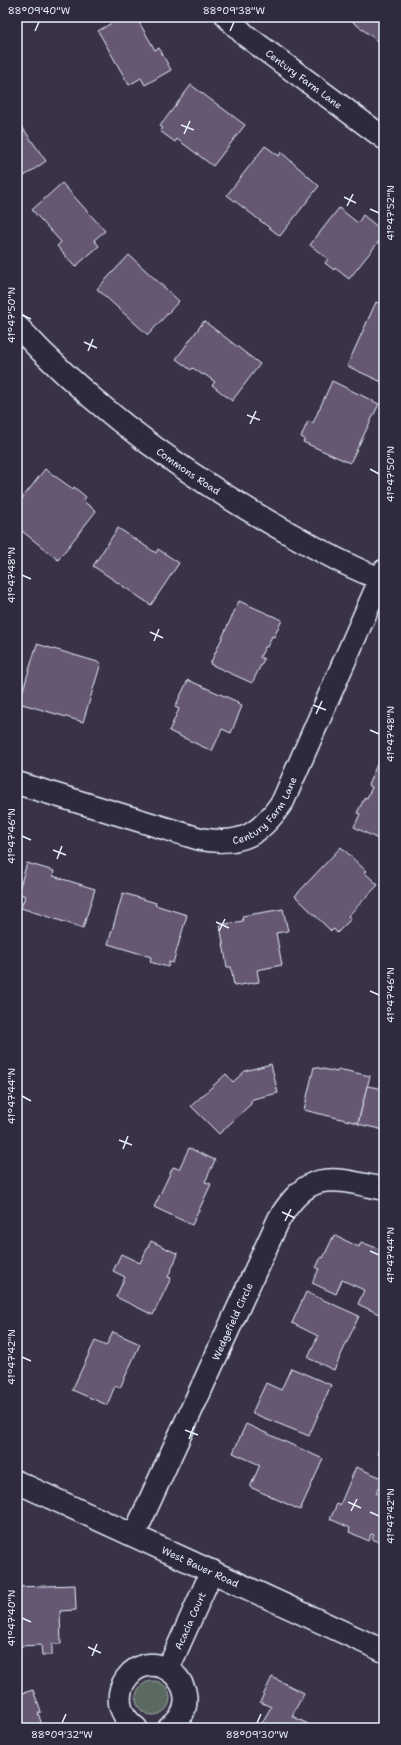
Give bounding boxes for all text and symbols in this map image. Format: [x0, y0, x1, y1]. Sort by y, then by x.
text: 88°09'40"W [8, 4, 71, 17]
text: 88°09'38"W [203, 4, 266, 17]
street label: Century Farm Lane [263, 47, 345, 112]
text: 41°47'52"N [384, 185, 397, 241]
text: 41°47'50"N [5, 287, 18, 343]
street label: Commons Road [154, 445, 223, 498]
text: 41°47'50"N [384, 446, 397, 502]
text: 41°47'48"N [5, 547, 18, 603]
text: 41°47'48"N [384, 706, 397, 762]
street label: Century Farm Lane [231, 774, 300, 847]
text: 41°47'46"N [5, 808, 18, 864]
text: 41°47'46"N [384, 967, 397, 1023]
text: 41°47'44"N [5, 1068, 18, 1124]
text: 41°47'44"N [384, 1227, 397, 1283]
street label: Wedgefield Circle [209, 1280, 256, 1362]
text: 41°47'42"N [5, 1329, 18, 1385]
text: 41°47'42"N [384, 1488, 397, 1544]
street label: West Bauer Road [160, 1544, 242, 1591]
text: 41°47'40"N [5, 1590, 18, 1646]
street label: Acacia Court [172, 1590, 209, 1652]
text: 88°09'32"W [31, 1728, 93, 1741]
text: 88°09'30"W [226, 1728, 289, 1741]

